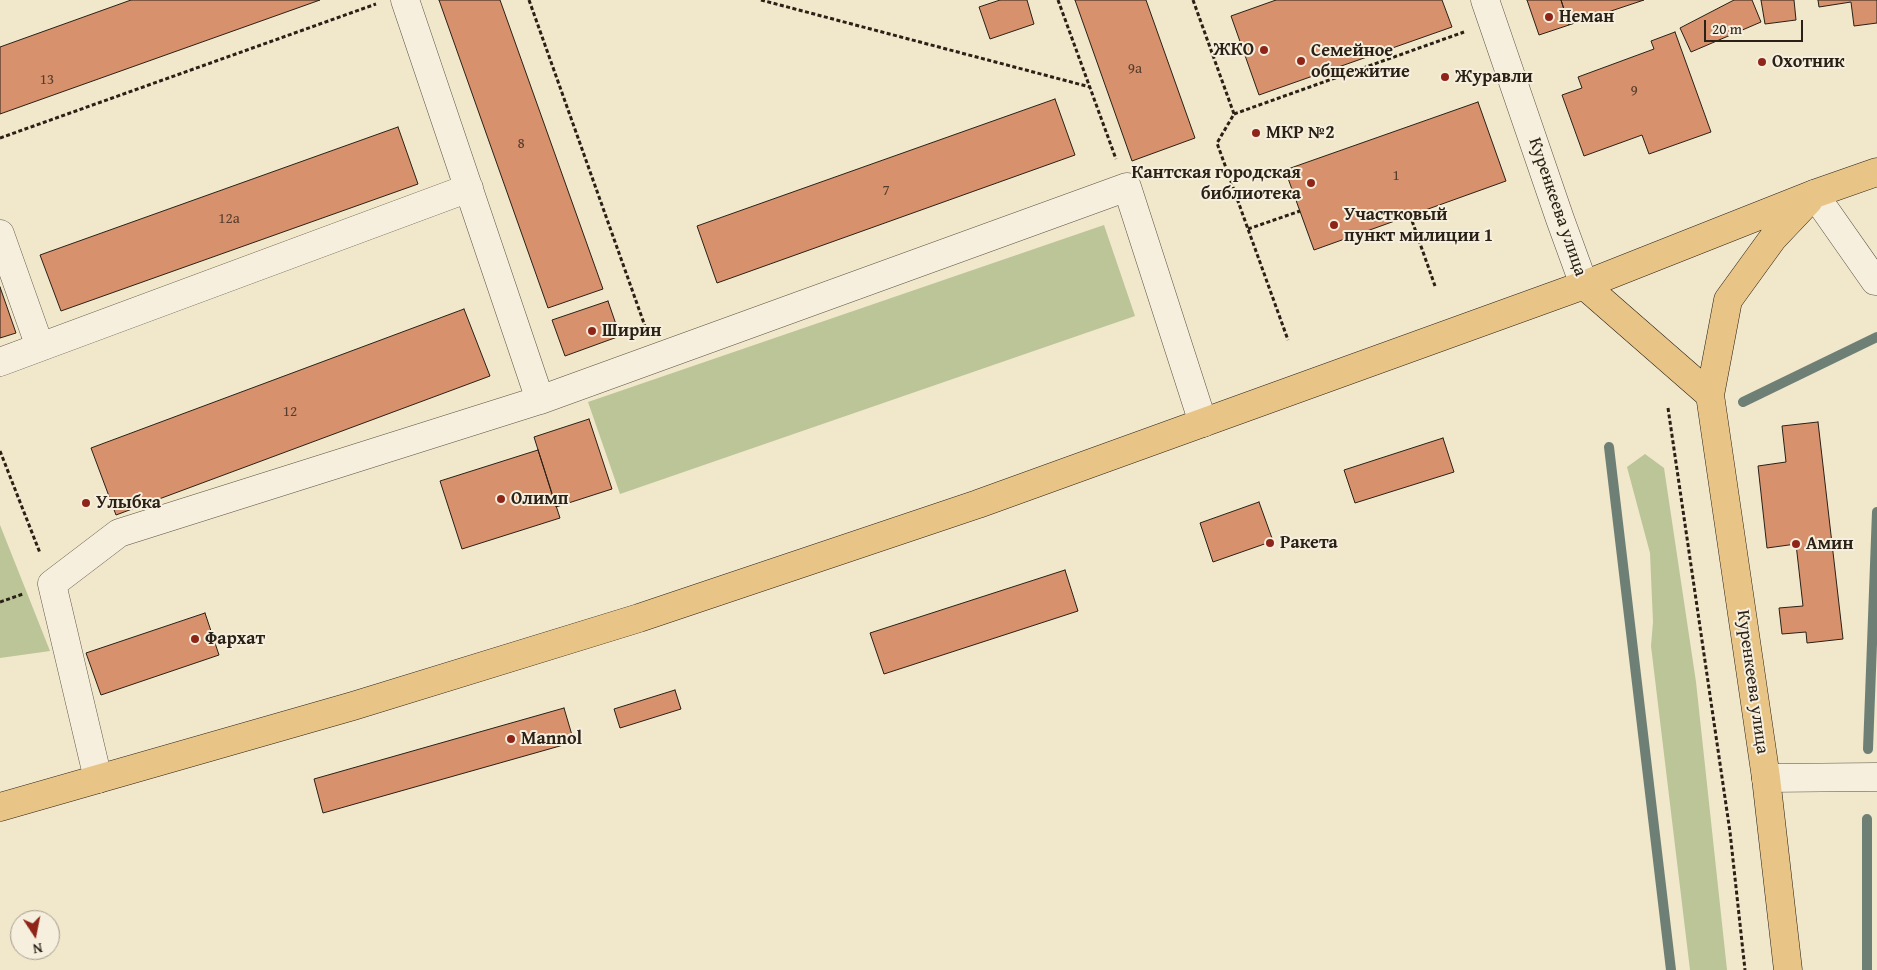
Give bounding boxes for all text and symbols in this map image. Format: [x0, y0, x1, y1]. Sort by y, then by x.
place label: Неман [1559, 6, 1614, 28]
scale bar [1707, 10, 1806, 42]
marker: Неман [1543, 11, 1555, 23]
text: 20 m [1712, 18, 1742, 39]
place label: ЖКО [1213, 39, 1254, 61]
place label: Семейное общежитие [1311, 40, 1410, 82]
marker: ЖКО [1258, 44, 1270, 56]
place label: Охотник [1772, 51, 1845, 73]
marker: Семейное общежитие [1295, 55, 1307, 67]
marker: Охотник [1756, 56, 1768, 68]
house number: 9а [1128, 60, 1142, 78]
place label: Журавли [1455, 66, 1533, 88]
house number: 13 [40, 71, 54, 89]
marker: Журавли [1439, 71, 1451, 83]
house number: 9 [1630, 82, 1638, 100]
place label: МКР №2 [1266, 122, 1335, 144]
marker: МКР №2 [1250, 127, 1262, 139]
house number: 8 [517, 135, 525, 153]
street label: Куренкеева улица [1523, 135, 1591, 279]
place label: Кантская городская библиотека [1132, 162, 1301, 204]
house number: 1 [1392, 167, 1400, 185]
marker: Кантская городская библиотека [1305, 177, 1317, 189]
house number: 7 [882, 182, 890, 200]
place label: Участковый пункт милиции 1 [1344, 204, 1493, 246]
house number: 12a [218, 210, 240, 228]
marker: Участковый пункт милиции 1 [1328, 219, 1340, 231]
place label: Ширин [602, 320, 662, 342]
marker: Ширин [586, 325, 598, 337]
house number: 12 [283, 403, 297, 421]
place label: Олимп [511, 488, 568, 510]
place label: Улыбка [96, 492, 161, 514]
marker: Олимп [495, 493, 507, 505]
marker: Улыбка [80, 497, 92, 509]
place label: Ракета [1280, 532, 1338, 554]
place label: Амин [1806, 533, 1853, 555]
marker: Ракета [1264, 537, 1276, 549]
marker: Амин [1790, 538, 1802, 550]
street label: Куренкеева улица [1731, 609, 1773, 755]
place label: Фархат [205, 628, 265, 650]
marker: Фархат [189, 633, 201, 645]
place label: Mannol [521, 728, 582, 750]
marker: Mannol [505, 733, 517, 745]
north arrow [10, 910, 60, 960]
text: N [31, 938, 44, 959]

